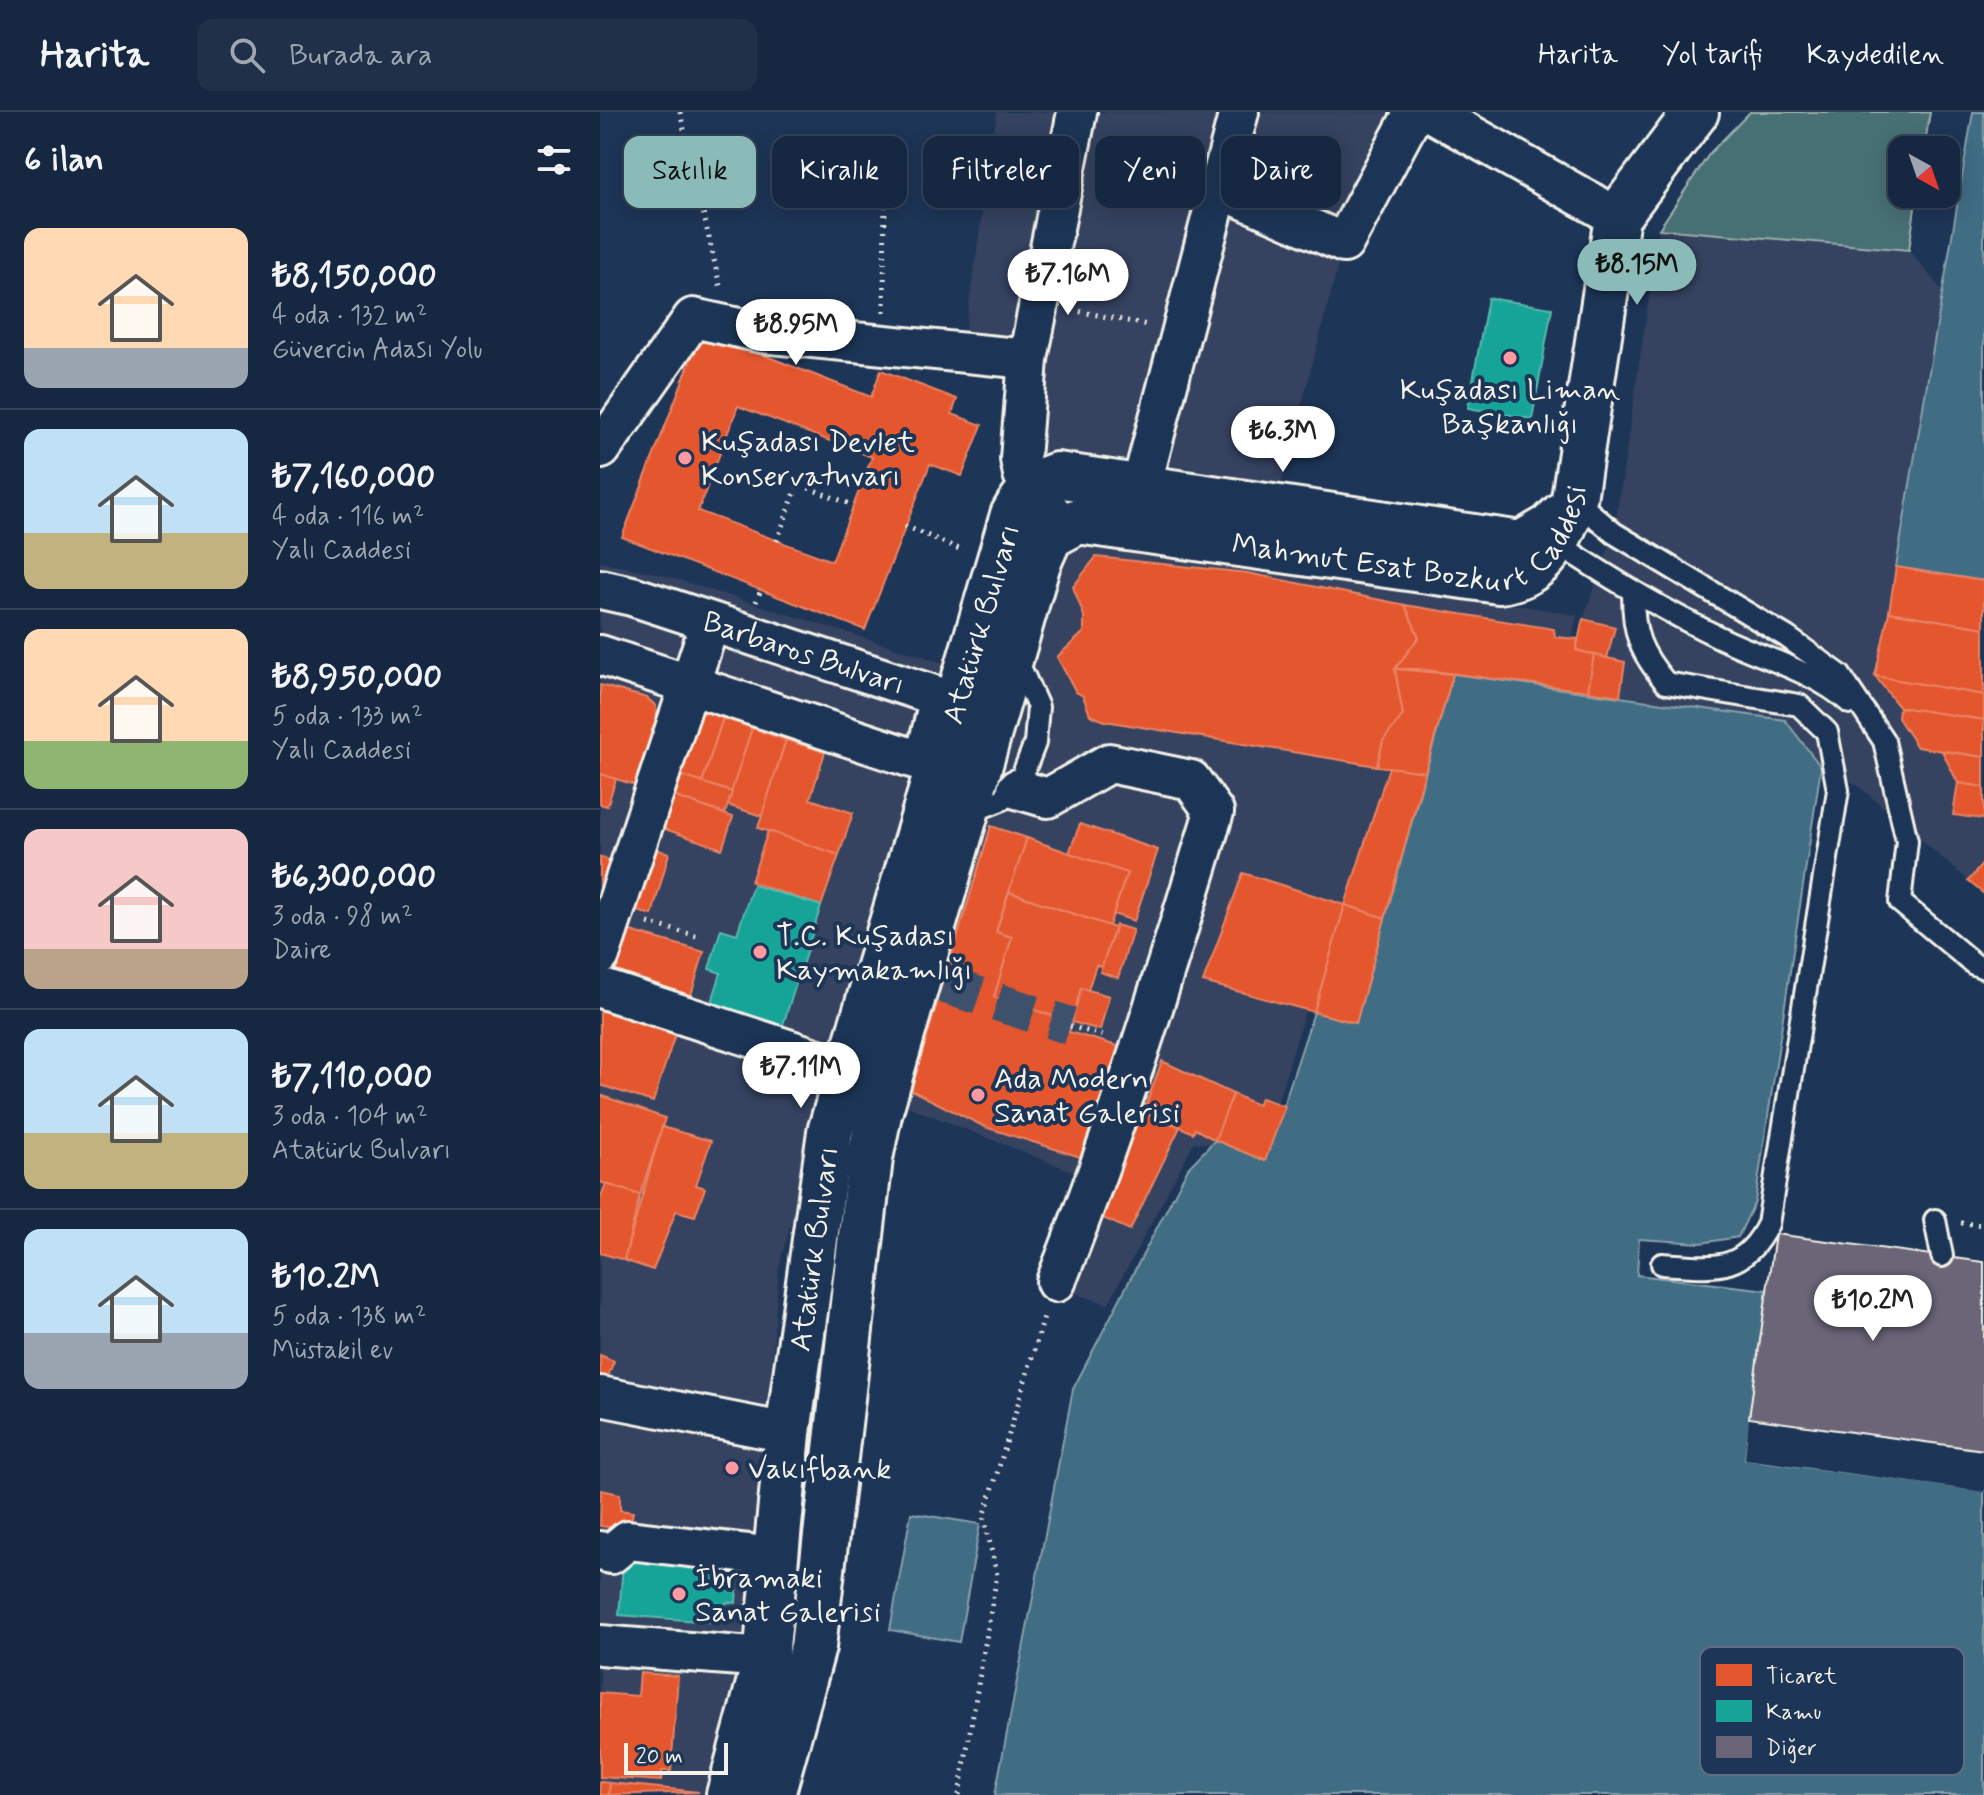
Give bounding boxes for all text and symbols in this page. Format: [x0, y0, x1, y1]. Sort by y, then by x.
search box [197, 19, 757, 91]
text: Harita [40, 31, 149, 80]
icon: search [225, 33, 269, 77]
text: Burada ara [289, 36, 432, 75]
text: Harita [1538, 37, 1618, 74]
text: Yol tarifi [1662, 37, 1763, 74]
text: Kaydedilen [1807, 37, 1944, 74]
chip: Satılık [624, 136, 756, 208]
chip: Kiralık [772, 136, 907, 208]
chip: Filtreler [923, 136, 1079, 208]
chip: Yeni [1095, 136, 1205, 208]
chip: Daire [1221, 136, 1341, 208]
north arrow [1888, 136, 1960, 208]
map controls [1888, 136, 1960, 208]
text: 6 ilan [24, 138, 104, 183]
icon: filters [532, 138, 576, 182]
pin: ₺8.15M [1572, 239, 1702, 307]
text: ₺8.15M [1595, 248, 1679, 282]
pin: ₺7.16M [1003, 249, 1133, 317]
text: ₺8,150,000 [272, 254, 437, 299]
text: ₺7.16M [1026, 258, 1110, 292]
icon: home [88, 260, 184, 356]
text: 4 oda · 132 m² [272, 299, 427, 333]
pin: ₺8.95M [731, 299, 861, 367]
text: ₺8.95M [754, 308, 838, 342]
text: Güvercin Adası Yolu [272, 333, 482, 367]
marker: Kuşadası Liman Başkanlığı [1501, 349, 1519, 367]
place label: Kuşadası Liman Başkanlığı [1400, 371, 1621, 444]
pin: ₺6.3M [1227, 406, 1339, 474]
text: ₺6.3M [1249, 415, 1317, 449]
place label: Kuşadası Devlet Konservatuvarı [701, 423, 915, 496]
marker: Kuşadası Devlet Konservatuvarı [676, 449, 694, 467]
text: ₺7,160,000 [272, 455, 435, 500]
icon: home [88, 461, 184, 557]
street label: Mahmut Esat Bozkurt Caddesi [1229, 483, 1597, 602]
text: 4 oda · 116 m² [272, 500, 424, 534]
street label: Atatürk Bulvarı [934, 520, 1030, 729]
text: Yalı Caddesi [272, 534, 411, 568]
street label: Barbaros Bulvarı [698, 603, 910, 705]
text: ₺8,950,000 [272, 655, 442, 700]
icon: home [88, 661, 184, 757]
text: 5 oda · 133 m² [272, 700, 423, 734]
text: Yalı Caddesi [272, 734, 411, 768]
text: ₺6,300,000 [272, 855, 436, 900]
icon: home [88, 861, 184, 957]
text: 3 oda · 98 m² [272, 900, 413, 934]
place label: T.C. Kuşadası Kaymakamlığı [776, 917, 972, 990]
text: Daire [272, 934, 331, 968]
marker: T.C. Kuşadası Kaymakamlığı [751, 943, 769, 961]
pin: ₺7.11M [736, 1042, 866, 1110]
text: ₺7.11M [760, 1051, 842, 1085]
text: ₺7,110,000 [272, 1055, 433, 1100]
place label: Ada Modern Sanat Galerisi [994, 1060, 1180, 1133]
icon: home [88, 1061, 184, 1157]
marker: Ada Modern Sanat Galerisi [969, 1086, 987, 1104]
text: 3 oda · 104 m² [272, 1100, 428, 1134]
text: Atatürk Bulvarı [272, 1134, 451, 1168]
street label: Atatürk Bulvarı [782, 1144, 849, 1354]
text: ₺10.2M [272, 1255, 380, 1300]
icon: home [88, 1261, 184, 1357]
pin: ₺10.2M [1808, 1275, 1938, 1343]
text: ₺10.2M [1832, 1284, 1914, 1318]
text: 5 oda · 138 m² [272, 1300, 426, 1334]
text: Müstakil ev [272, 1334, 393, 1368]
place label: Vakıfbank [748, 1450, 891, 1489]
marker: Vakıfbank [723, 1459, 741, 1477]
place label: İbramaki Sanat Galerisi [695, 1559, 881, 1632]
marker: İbramaki Sanat Galerisi [670, 1585, 688, 1603]
legend [1700, 1647, 1964, 1775]
text: Ticaret [1766, 1663, 1837, 1691]
text: Kamu [1766, 1699, 1821, 1727]
text: Diğer [1766, 1735, 1817, 1764]
scale bar [624, 1739, 728, 1775]
text: 20 m [636, 1743, 683, 1771]

